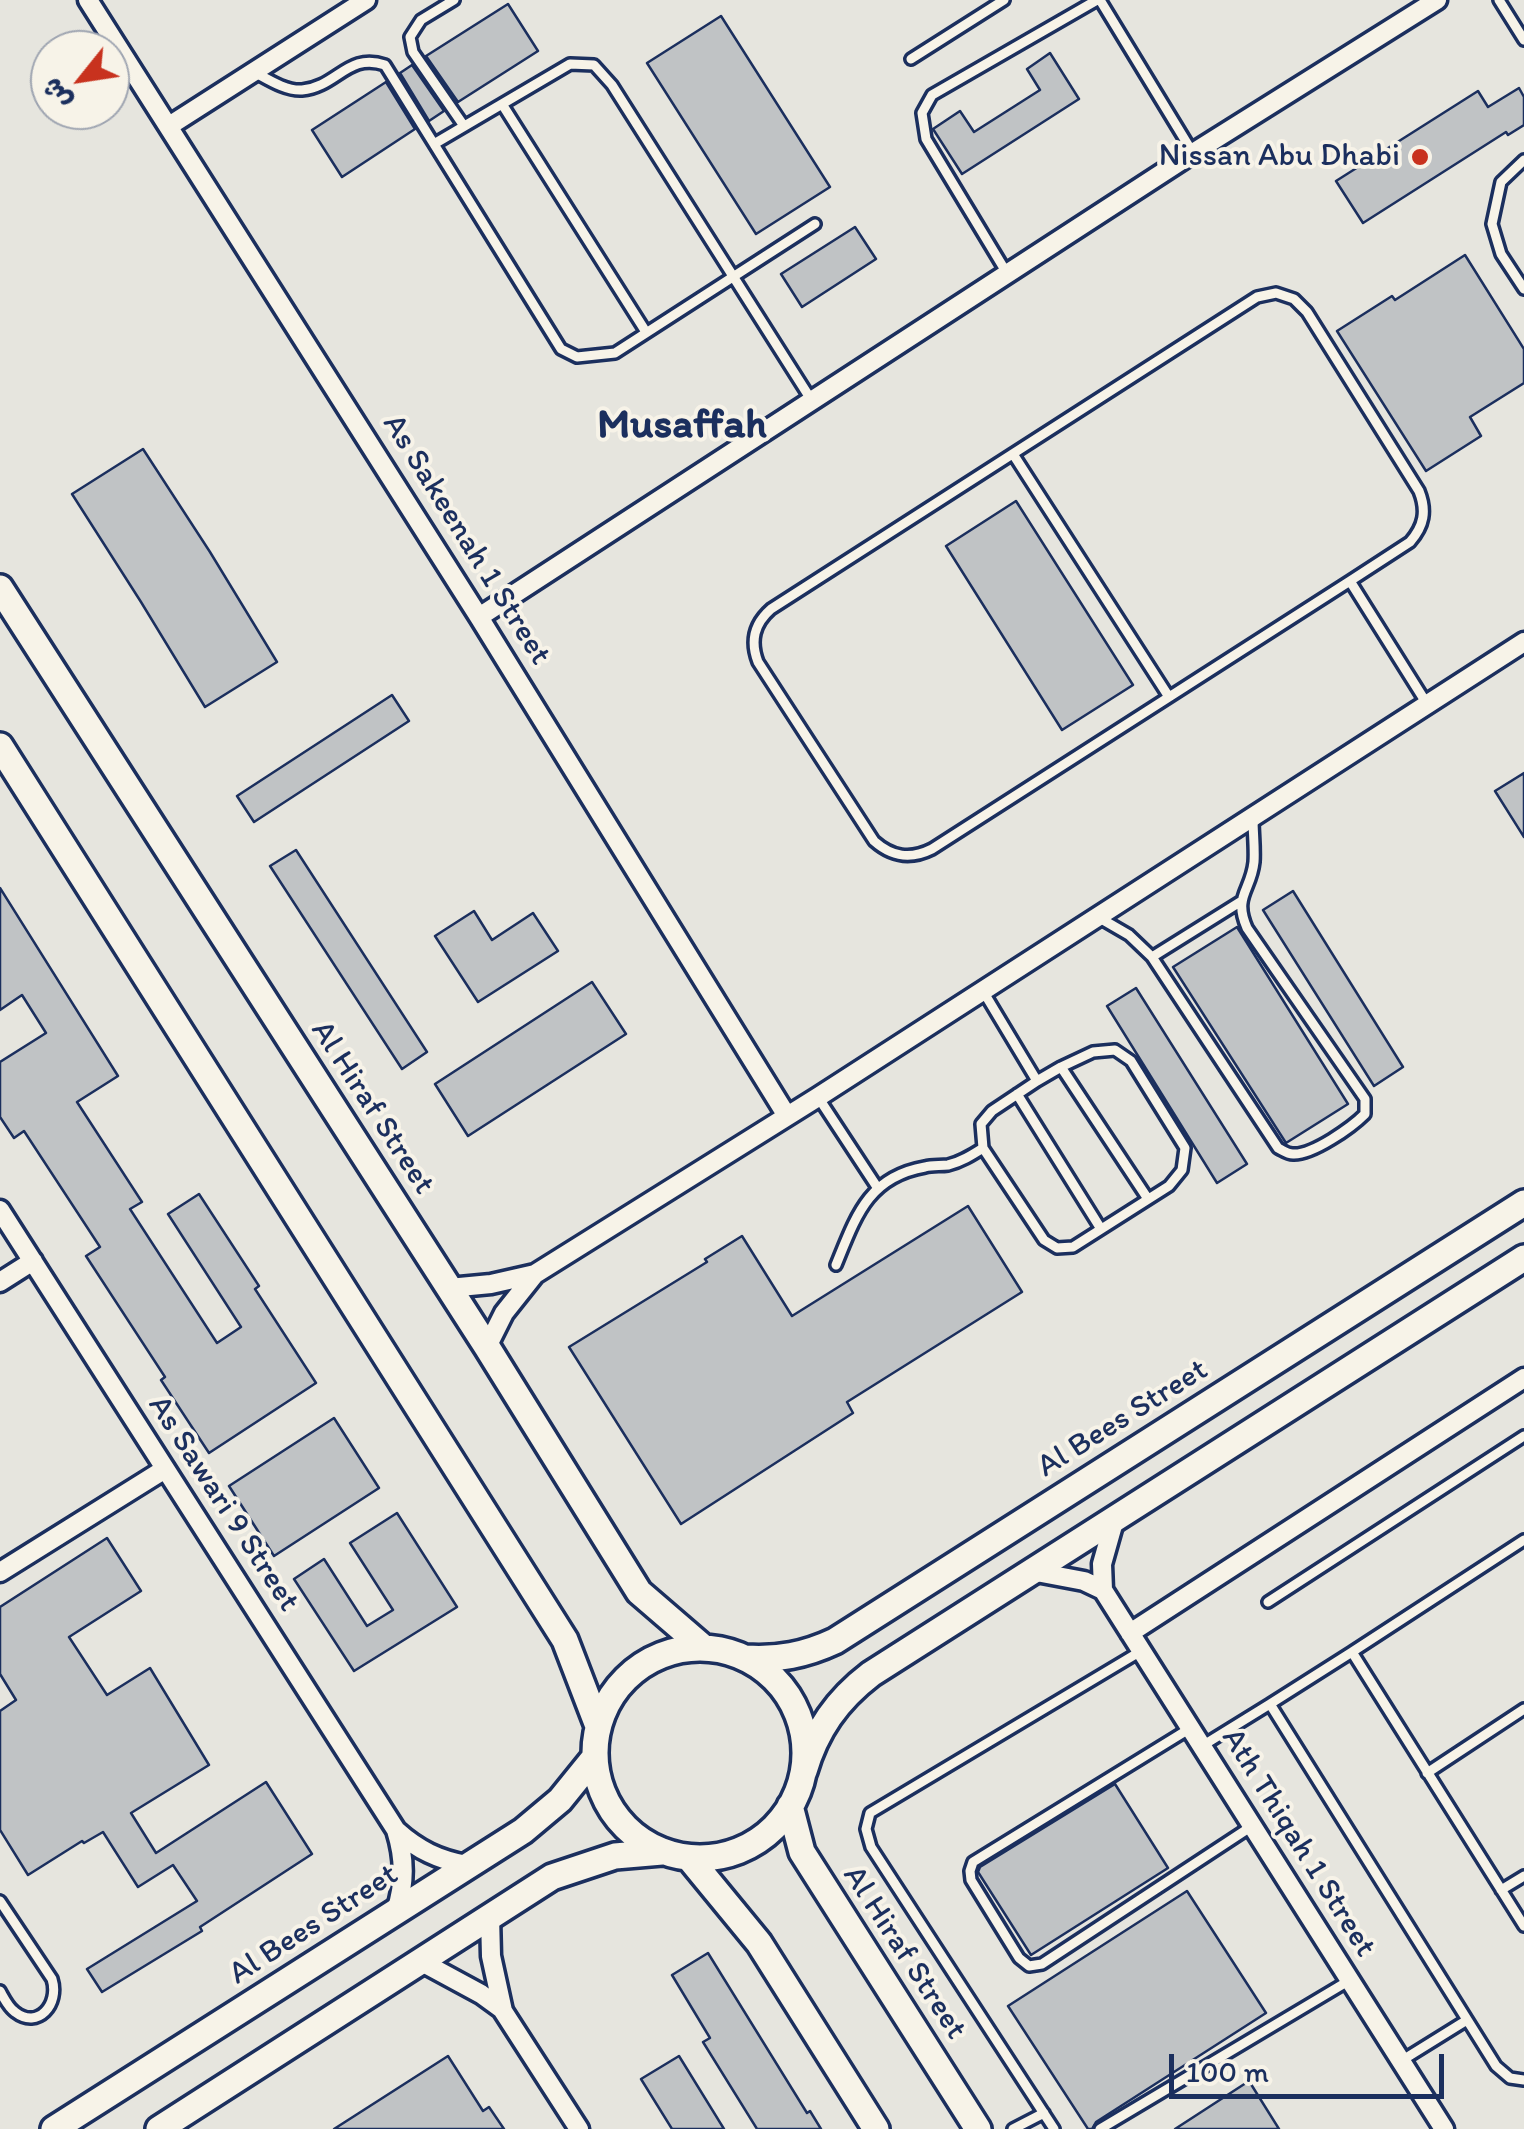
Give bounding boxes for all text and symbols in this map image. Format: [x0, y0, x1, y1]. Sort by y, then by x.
north arrow [30, 30, 130, 130]
text: ش [33, 72, 78, 116]
place label: Nissan Abu Dhabi [1159, 138, 1400, 176]
marker: Nissan Abu Dhabi [1409, 146, 1431, 168]
district label: Musaffah [597, 401, 767, 451]
street label: As Sakeenah 1 Street [373, 408, 559, 672]
street label: Al Hiraf Street [302, 1014, 442, 1202]
street label: Al Bees Street [1031, 1351, 1215, 1487]
street label: As Sawari 9 Street [139, 1389, 307, 1619]
street label: Ath Thiqah 1 Street [1212, 1722, 1384, 1964]
street label: Al Bees Street [222, 1856, 406, 1994]
street label: Al Hiraf Street [834, 1859, 974, 2047]
scale bar [1174, 2034, 1449, 2096]
text: 100 m [1186, 2053, 1269, 2090]

